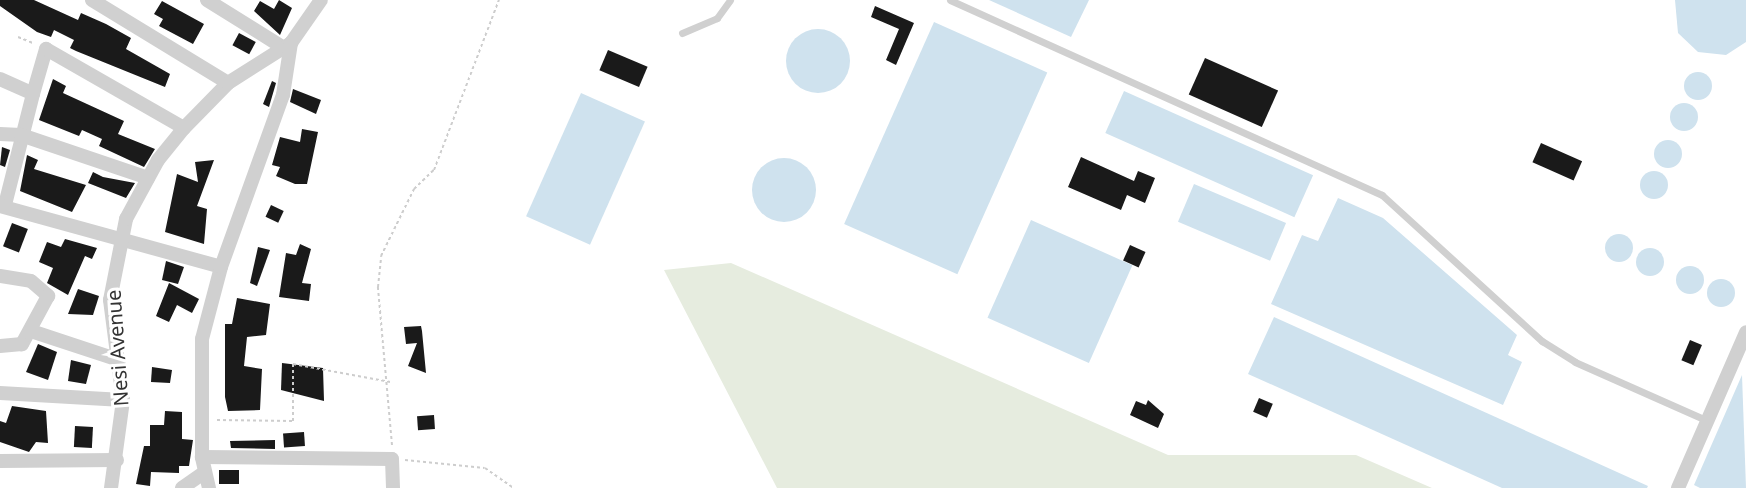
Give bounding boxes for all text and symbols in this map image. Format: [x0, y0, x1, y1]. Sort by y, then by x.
street label: Nesi Avenue [101, 289, 133, 407]

